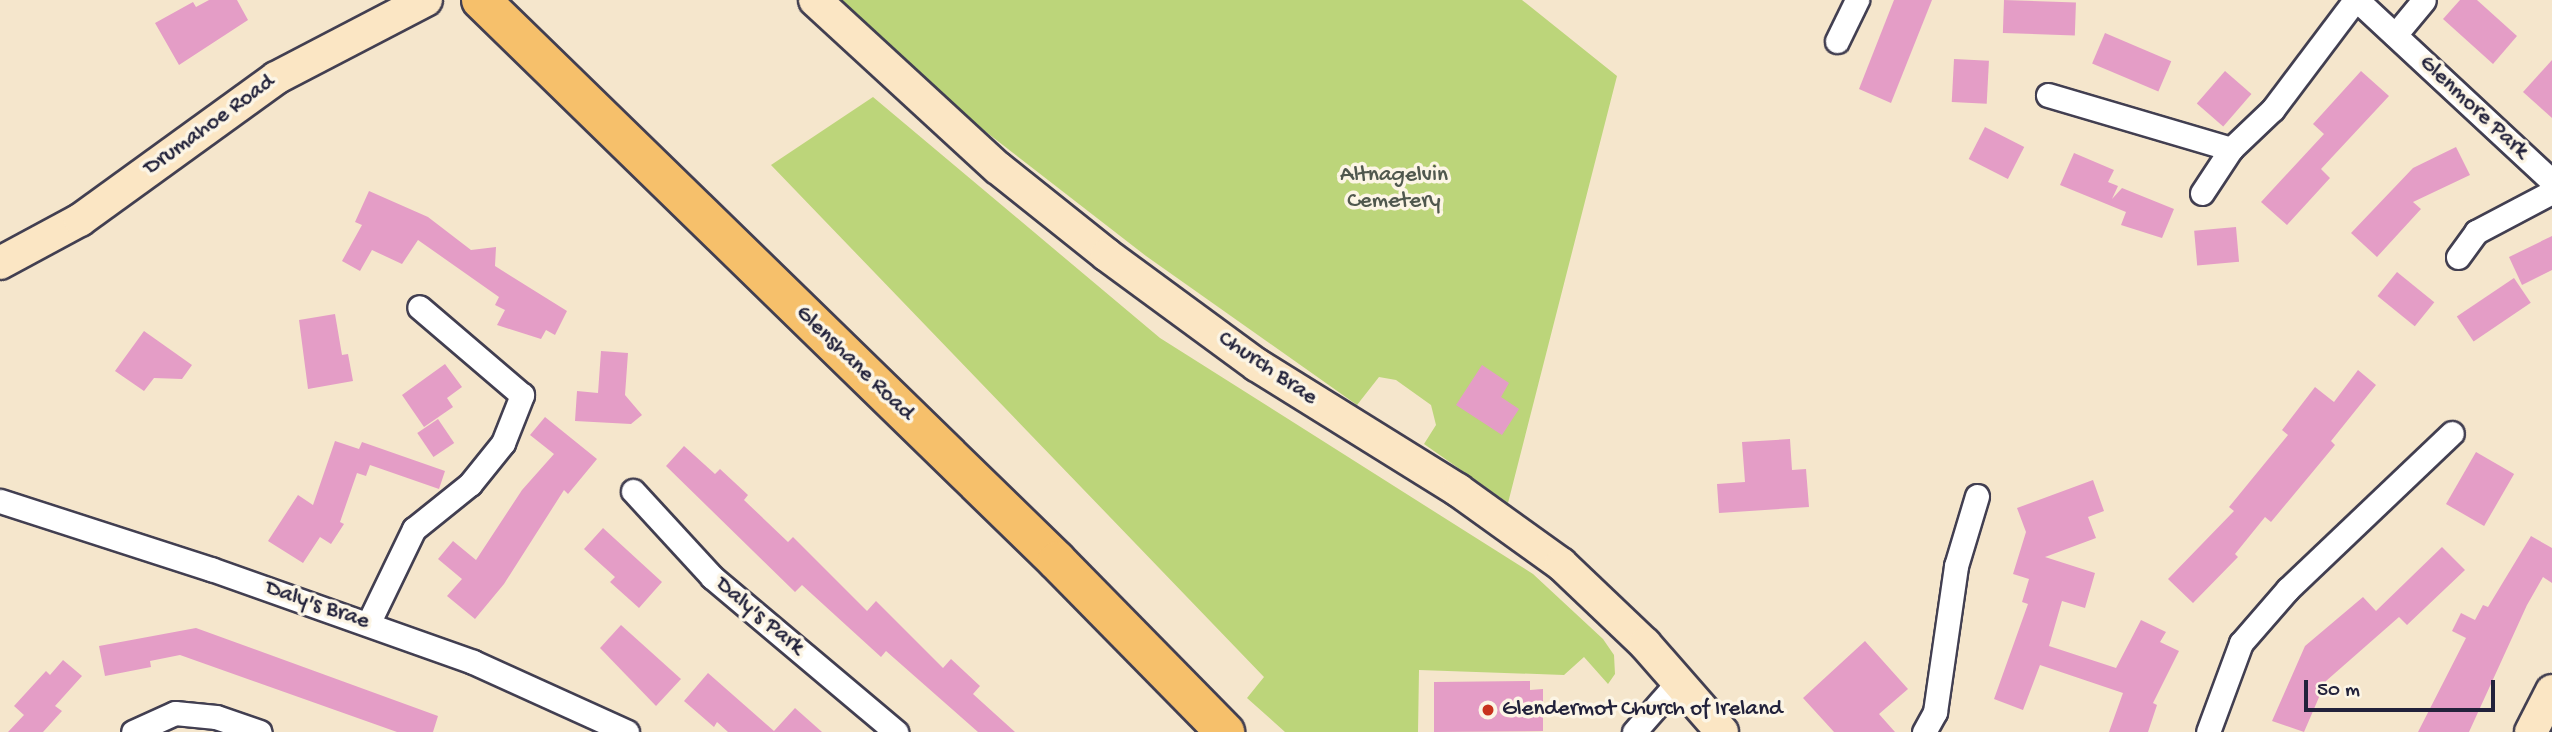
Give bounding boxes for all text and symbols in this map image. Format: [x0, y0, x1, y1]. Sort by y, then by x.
street label: Glenmore Park [2412, 50, 2534, 166]
street label: Drumahoe Road [139, 69, 281, 183]
park label: Altnagelvin Cemetery [1340, 162, 1448, 216]
street label: Glenshane Road [789, 300, 919, 428]
street label: Church Brae [1212, 326, 1322, 412]
street label: Daly's Park [709, 572, 809, 662]
street label: Daly's Brae [261, 575, 373, 637]
scale bar [2307, 666, 2498, 710]
text: 50 m [2317, 679, 2360, 704]
place label: Glendermot Church of Ireland [1502, 696, 1783, 724]
marker: Glendermot Church of Ireland [1480, 702, 1496, 718]

